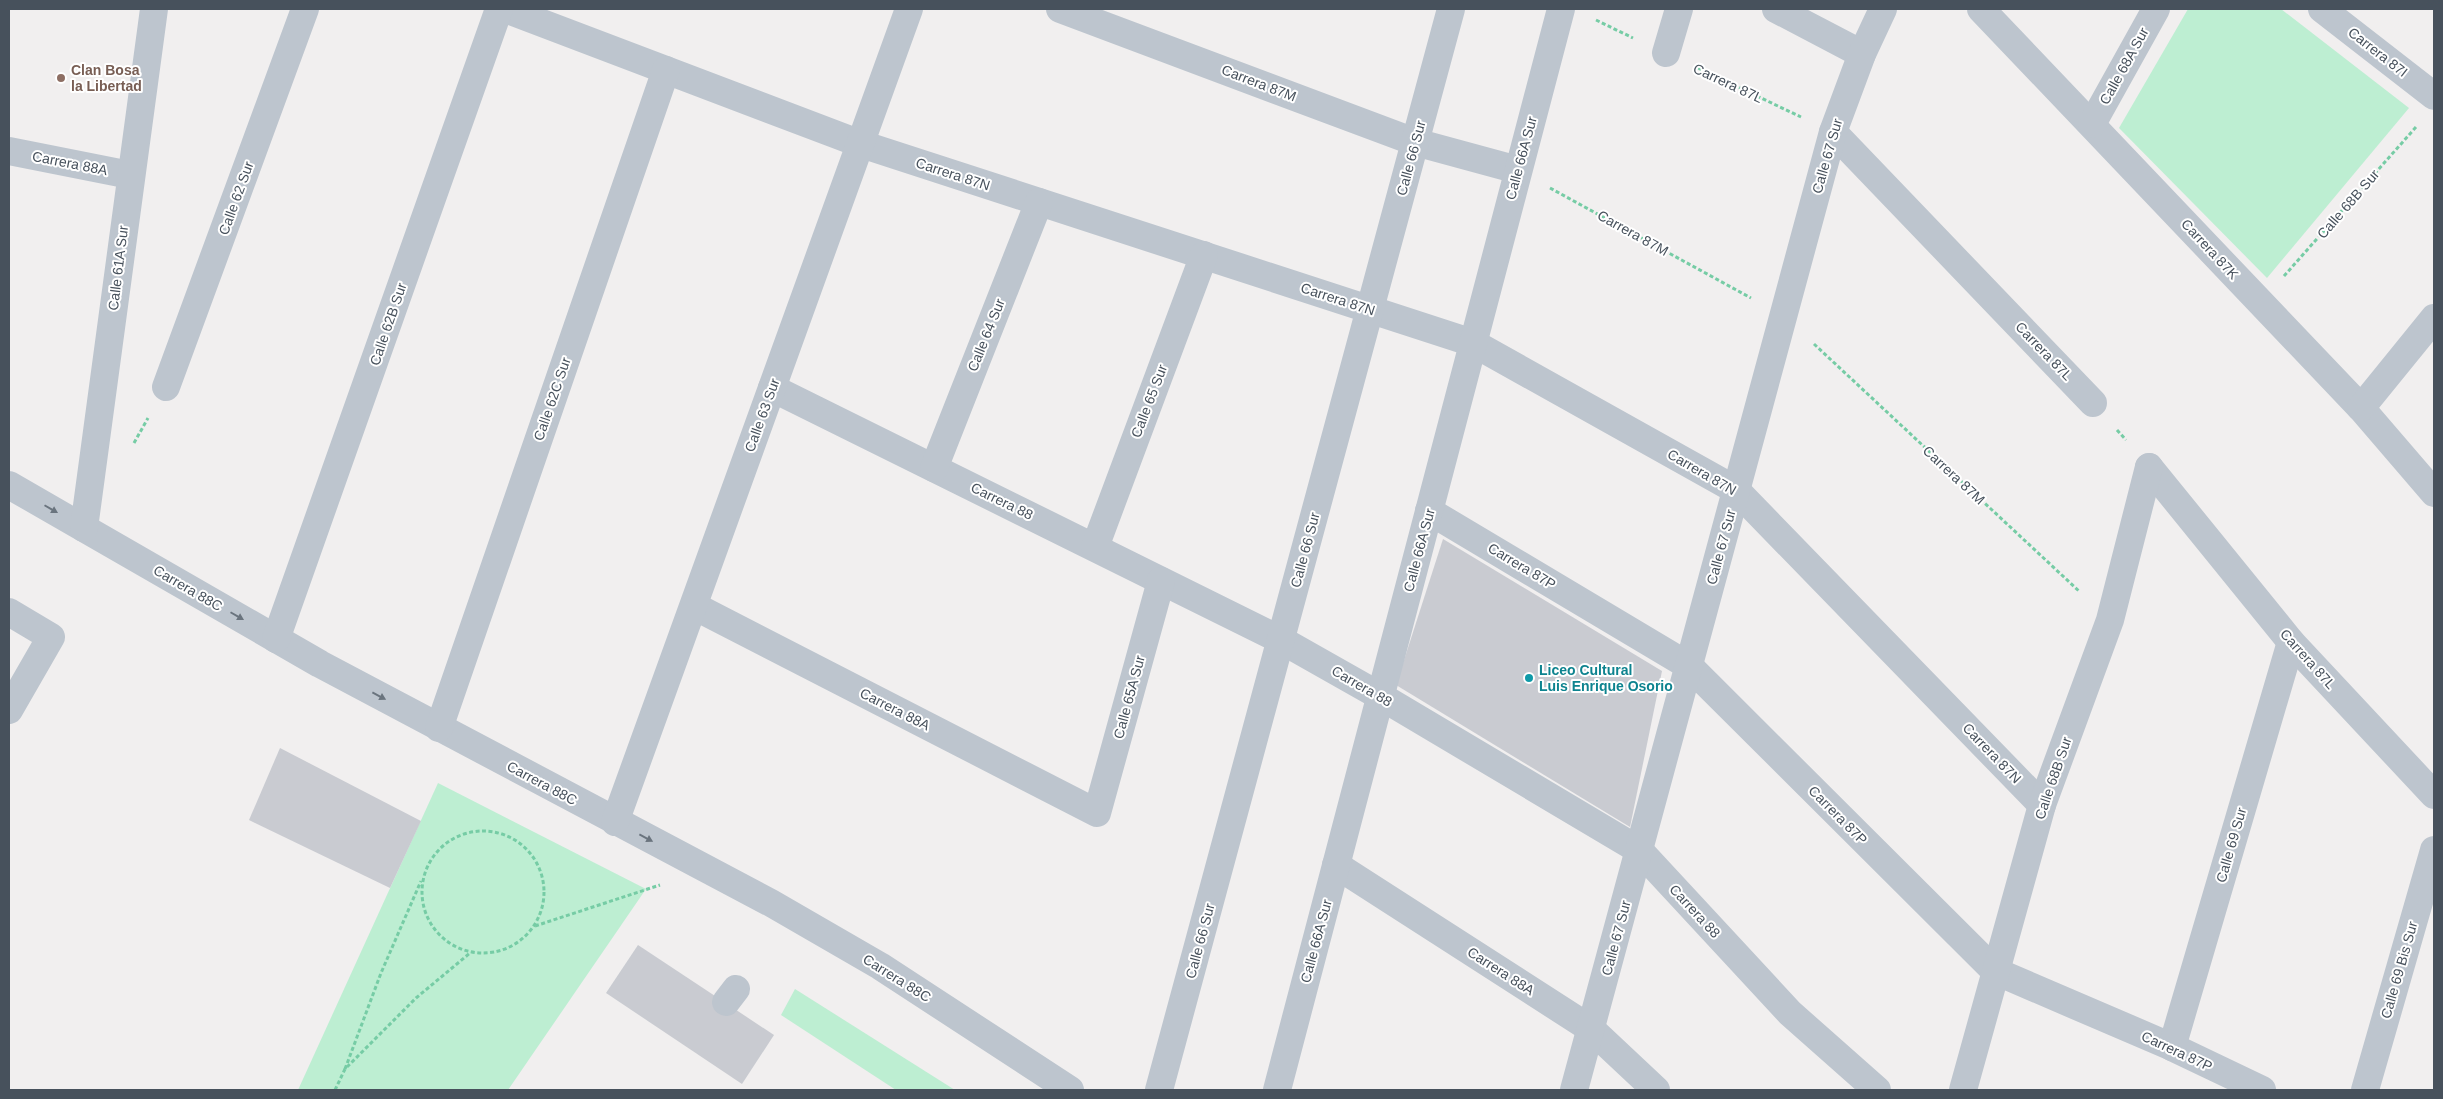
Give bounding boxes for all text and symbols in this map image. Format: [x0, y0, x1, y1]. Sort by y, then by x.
street label: Calle 68A Sur [2096, 24, 2152, 107]
street label: Carrera 87I [2345, 24, 2411, 80]
street label: Carrera 87L [1691, 60, 1765, 106]
street label: Carrera 87M [1219, 61, 1299, 105]
place label: Clan Bosa la Libertad [71, 62, 142, 94]
marker: Clan Bosa la Libertad [55, 72, 67, 84]
street label: Calle 66A Sur [1502, 114, 1540, 201]
street label: Calle 67 Sur [1809, 116, 1845, 195]
street label: Calle 66 Sur [1393, 118, 1429, 197]
street label: Carrera 88A [31, 148, 110, 178]
street label: Carrera 87N [914, 154, 992, 194]
street label: Calle 62 Sur [215, 159, 257, 237]
street label: Calle 68B Sur [2314, 166, 2383, 242]
street label: Carrera 87M [1595, 207, 1671, 259]
street label: Carrera 87K [2178, 216, 2242, 283]
street label: Calle 61A Sur [105, 224, 131, 311]
street label: Carrera 87N [1299, 279, 1377, 319]
street label: Calle 62B Sur [366, 280, 410, 367]
street label: Calle 64 Sur [964, 296, 1008, 374]
street label: Carrera 87L [2012, 319, 2076, 384]
street label: Calle 62C Sur [530, 355, 574, 443]
street label: Calle 65 Sur [1128, 362, 1170, 440]
street label: Calle 63 Sur [741, 376, 783, 454]
street label: Carrera 87M [1920, 442, 1988, 508]
street label: Carrera 87N [1665, 446, 1739, 498]
street label: Carrera 88 [968, 479, 1036, 523]
one-way arrow [44, 505, 58, 513]
street label: Calle 66A Sur [1400, 506, 1438, 593]
street label: Calle 67 Sur [1703, 507, 1739, 586]
street label: Calle 66 Sur [1287, 510, 1323, 589]
street label: Carrera 87P [1485, 540, 1559, 592]
street label: Carrera 88C [151, 562, 225, 614]
one-way arrow [231, 612, 244, 621]
street label: Carrera 87L [2277, 626, 2339, 692]
street label: Calle 65A Sur [1110, 653, 1148, 740]
street label: Carrera 88 [1329, 662, 1395, 710]
place label: Liceo Cultural Luis Enrique Osorio [1539, 662, 1673, 694]
marker: Liceo Cultural Luis Enrique Osorio [1523, 672, 1535, 684]
street label: Carrera 88A [857, 685, 933, 734]
one-way arrow [372, 692, 386, 700]
street label: Carrera 87N [1959, 720, 2025, 786]
street label: Calle 68B Sur [2031, 734, 2075, 821]
street label: Carrera 88C [504, 758, 580, 808]
street label: Carrera 87P [1805, 782, 1871, 848]
street label: Calle 69 Sur [2213, 805, 2249, 884]
one-way arrow [639, 834, 653, 842]
street label: Carrera 88 [1666, 881, 1724, 941]
street label: Calle 66A Sur [1297, 897, 1335, 984]
street label: Calle 67 Sur [1598, 898, 1634, 977]
street label: Calle 66 Sur [1182, 901, 1218, 980]
street label: Calle 69 Bis Sur [2377, 919, 2421, 1020]
street label: Carrera 88A [1465, 944, 1538, 999]
street label: Carrera 88C [860, 951, 934, 1005]
street label: Carrera 87P [2139, 1028, 2215, 1074]

